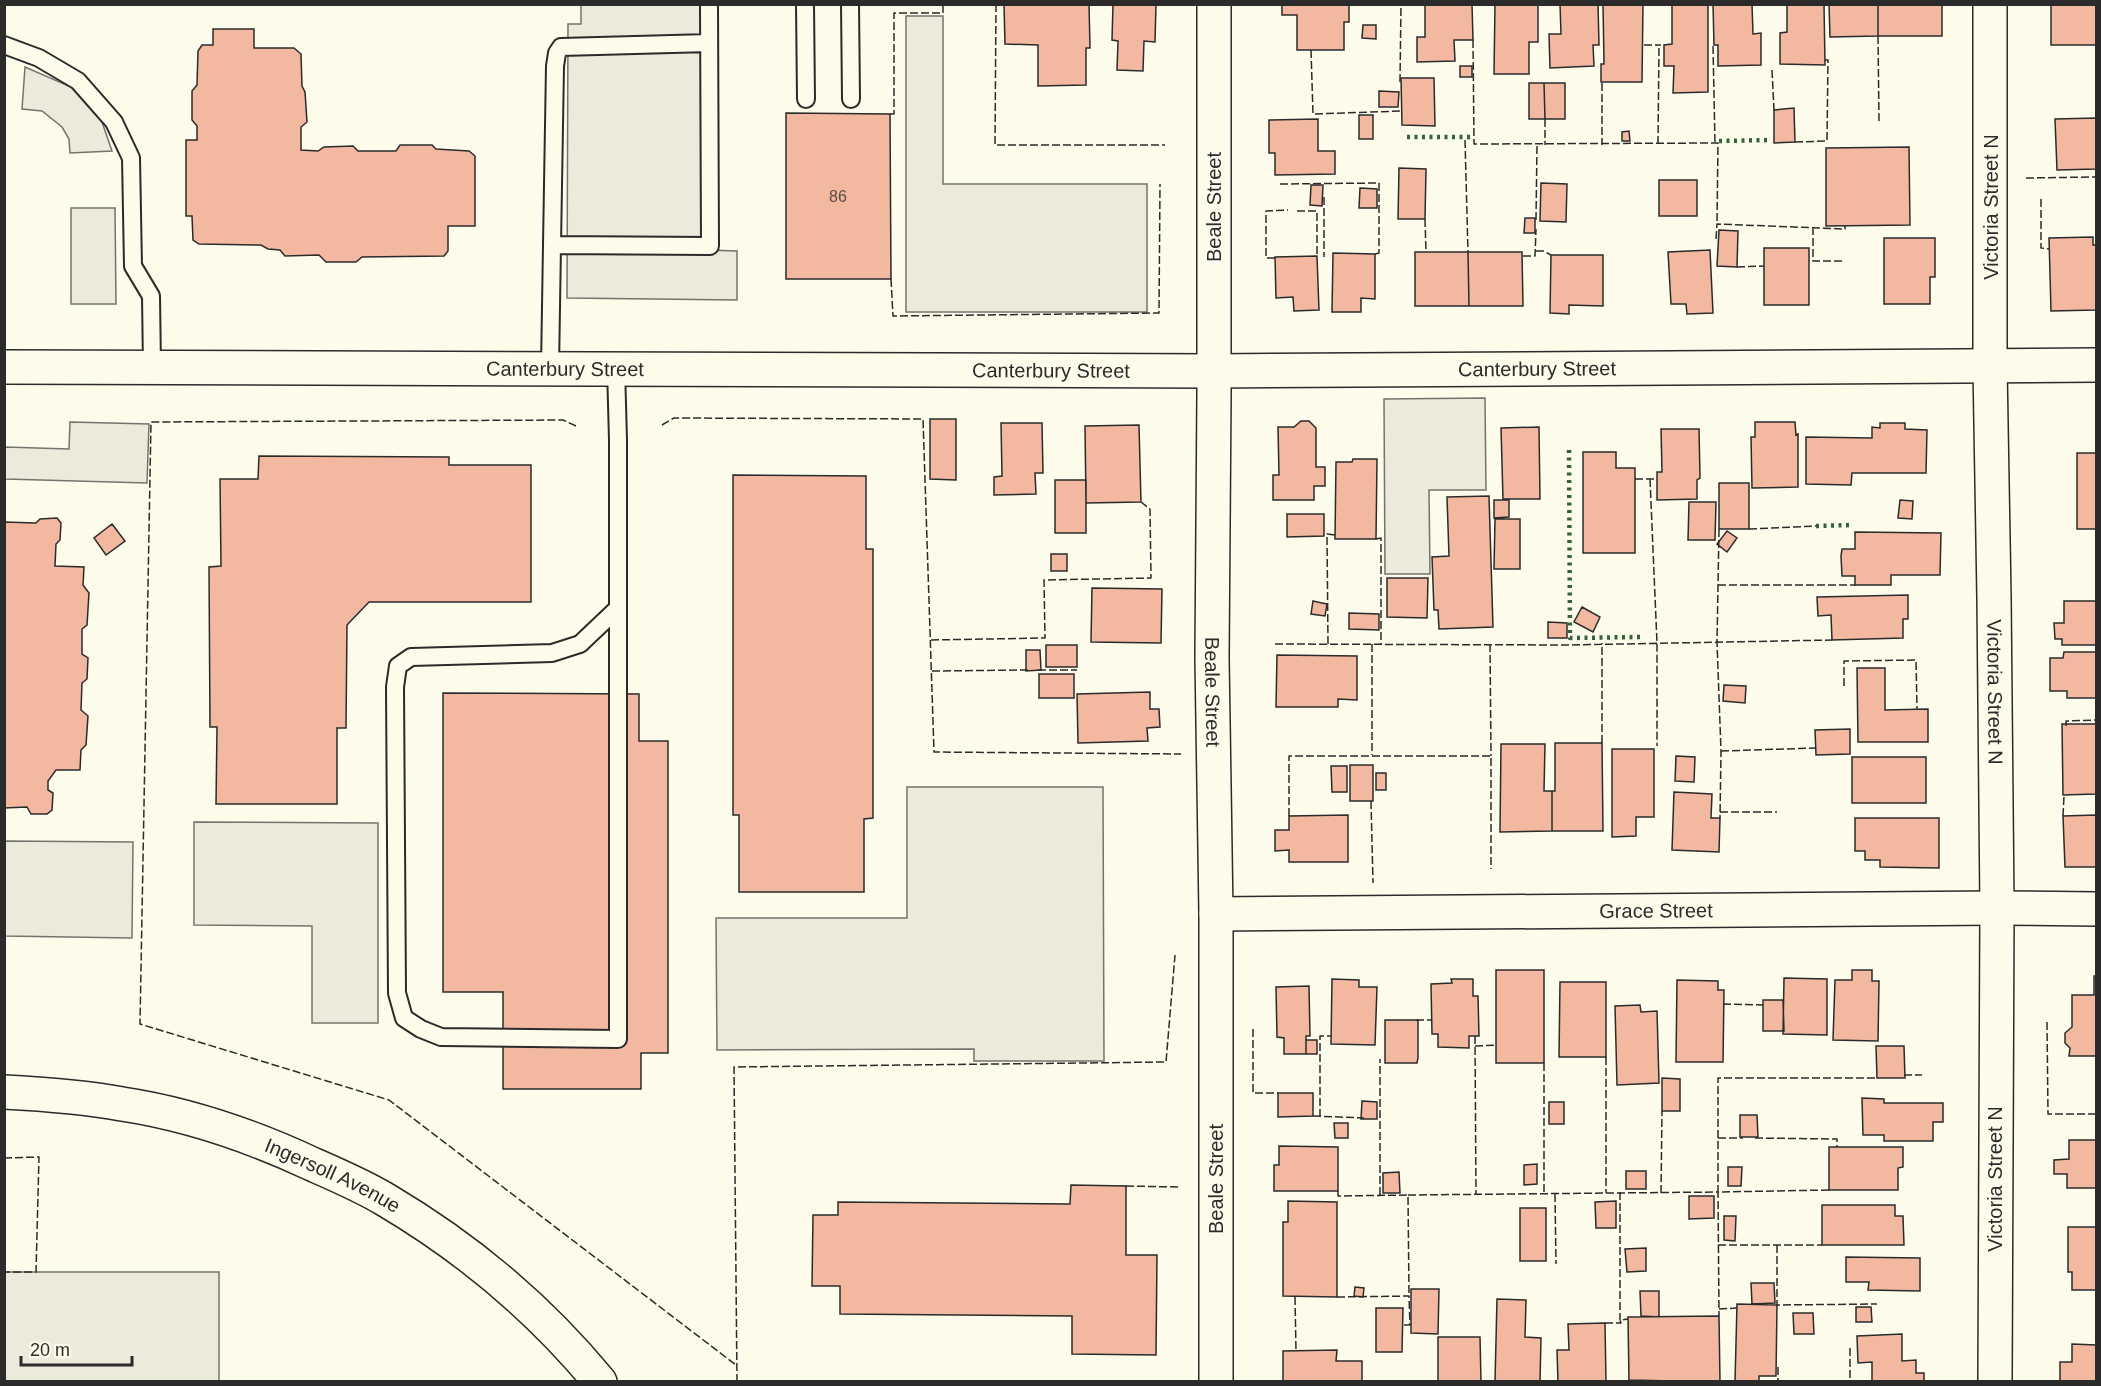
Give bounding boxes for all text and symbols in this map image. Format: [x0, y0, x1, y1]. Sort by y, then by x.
street label: Victoria Street N [1980, 134, 2002, 280]
street label: Beale Street [1203, 152, 1225, 262]
house number: 86 [829, 188, 847, 205]
street label: Canterbury Street [1458, 357, 1616, 380]
street label: Canterbury Street [486, 358, 644, 380]
street label: Canterbury Street [972, 359, 1130, 382]
street label: Victoria Street N [1983, 619, 2007, 765]
street label: Beale Street [1201, 637, 1224, 748]
street label: Grace Street [1599, 899, 1713, 922]
street label: Victoria Street N [1984, 1106, 2006, 1252]
street label: Beale Street [1205, 1124, 1227, 1234]
street label: Ingersoll Avenue [262, 1134, 404, 1217]
scale bar [21, 1329, 132, 1367]
text: 20 m [30, 1340, 70, 1360]

